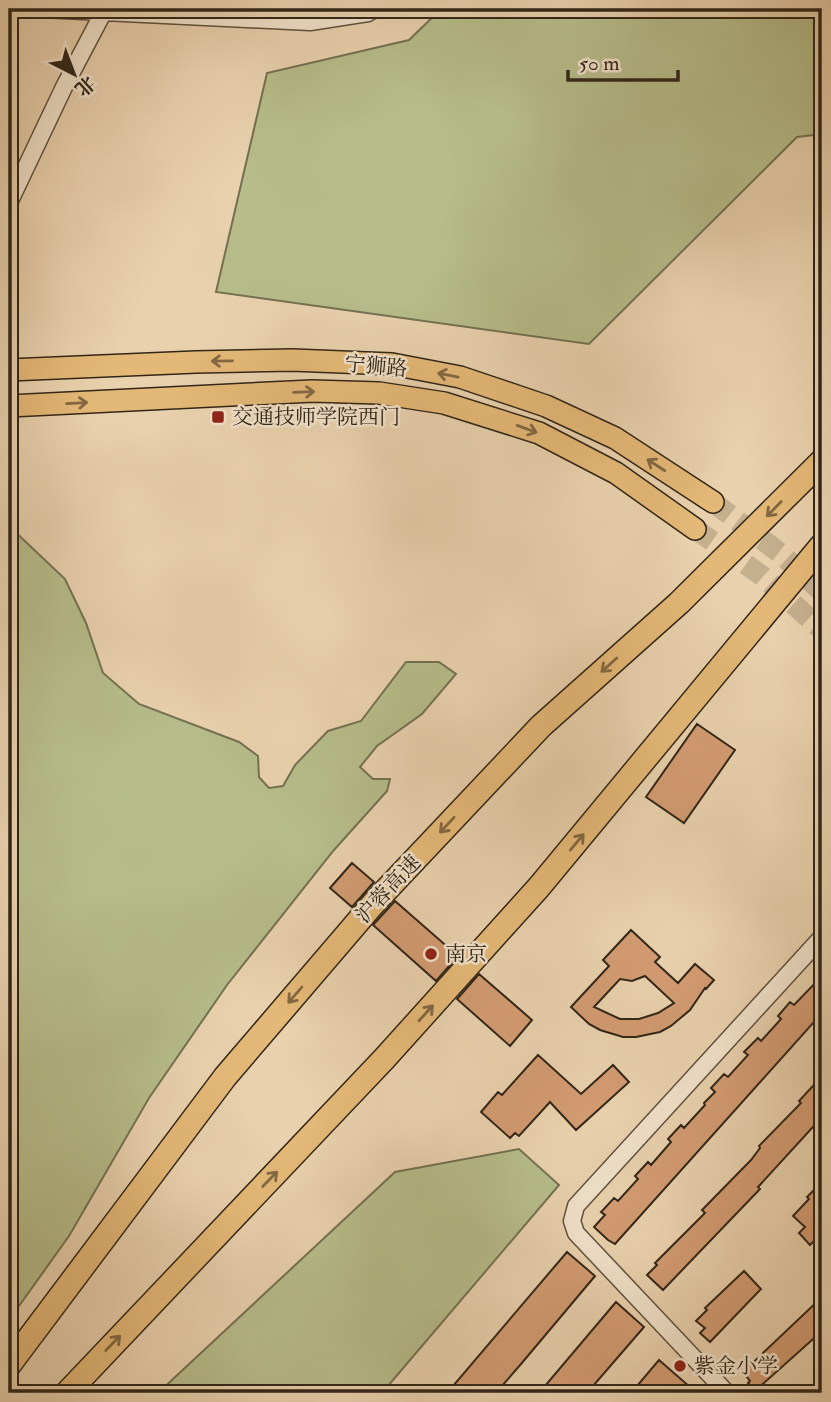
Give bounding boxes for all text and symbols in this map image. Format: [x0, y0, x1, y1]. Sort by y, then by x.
north arrow [38, 38, 108, 108]
scale bar [568, 38, 679, 82]
text: 50 m [579, 50, 620, 77]
text: 北 [70, 71, 100, 101]
street label: 宁狮路 [343, 350, 409, 383]
one-way arrow [210, 355, 233, 368]
one-way arrow [437, 367, 460, 381]
one-way arrow [292, 386, 315, 399]
one-way arrow [65, 397, 88, 410]
place label: 交通技师学院西门 [232, 404, 400, 431]
marker: 交通技师学院西门 [210, 409, 226, 425]
one-way arrow [515, 424, 537, 436]
one-way arrow [646, 457, 666, 471]
one-way arrow [766, 500, 783, 517]
one-way arrow [601, 657, 618, 674]
one-way arrow [439, 816, 456, 833]
one-way arrow [569, 834, 585, 852]
street label: 沪蓉高速 [350, 849, 427, 929]
place label: 南京 [445, 941, 487, 968]
marker: 南京 [423, 946, 439, 962]
one-way arrow [287, 985, 303, 1003]
one-way arrow [418, 1005, 435, 1022]
one-way arrow [262, 1171, 279, 1188]
one-way arrow [105, 1335, 122, 1352]
place label: 紫金小学 [694, 1353, 778, 1380]
marker: 紫金小学 [672, 1358, 688, 1374]

